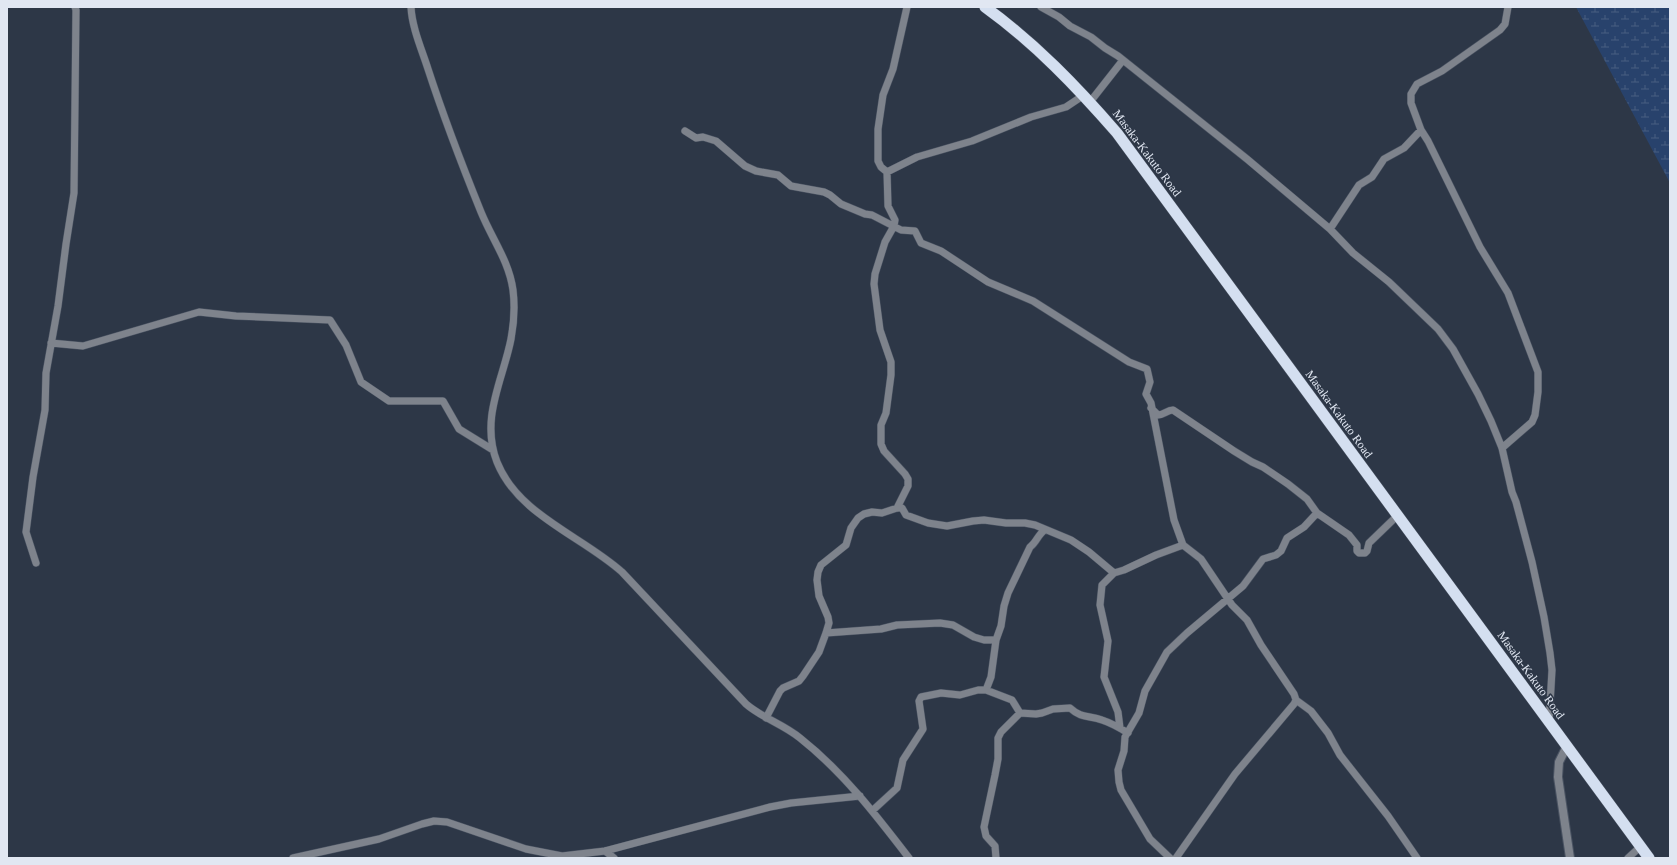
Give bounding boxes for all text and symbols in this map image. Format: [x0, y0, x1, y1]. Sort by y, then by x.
street label: Masaka-Kakuto Road [1110, 107, 1184, 199]
street label: Masaka-Kakuto Road [1302, 367, 1376, 461]
street label: Masaka-Kakuto Road [1494, 628, 1568, 722]

